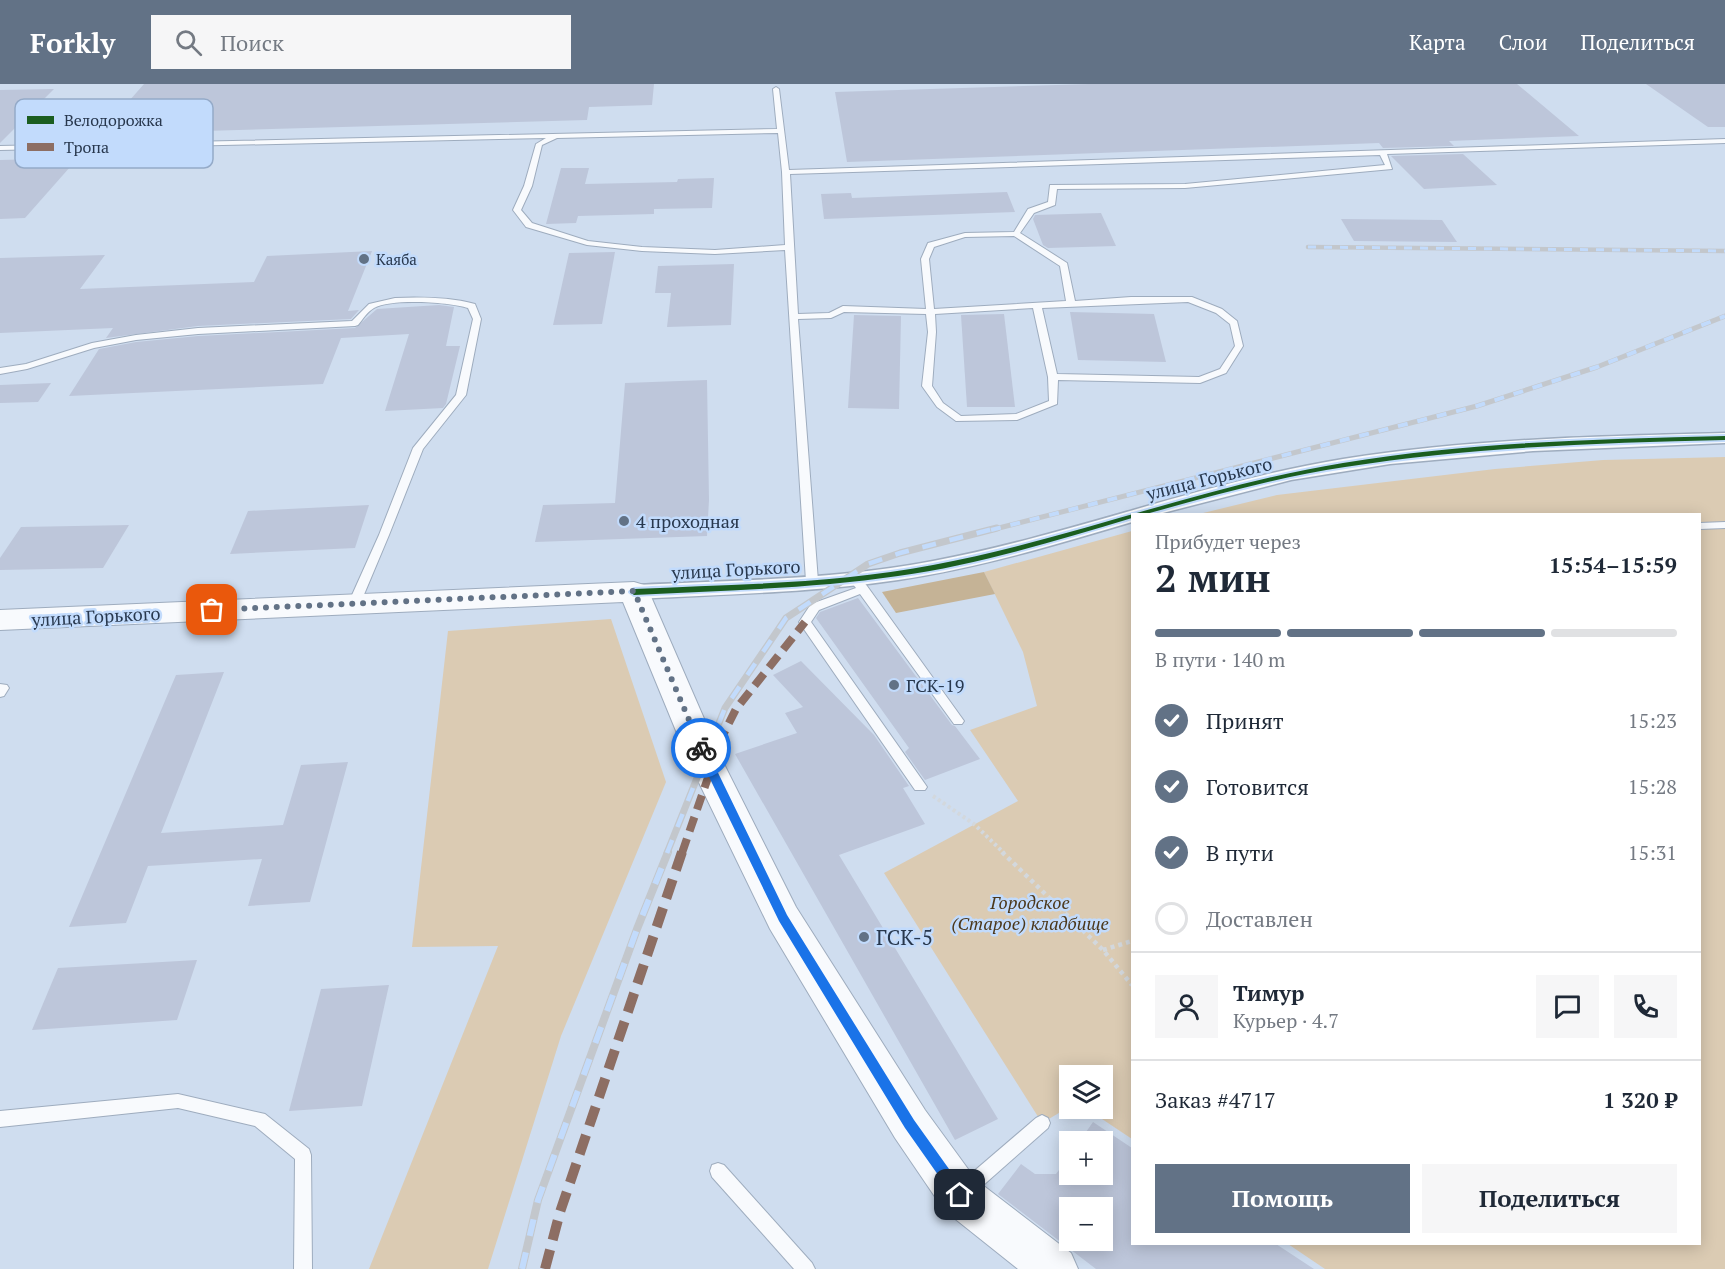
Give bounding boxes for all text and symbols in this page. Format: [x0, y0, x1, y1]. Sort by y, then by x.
search box [151, 15, 571, 69]
text: Forkly [30, 24, 115, 61]
icon: search [172, 26, 205, 59]
text: Поиск [220, 28, 284, 57]
text: Карта [1409, 28, 1466, 56]
text: Слои [1499, 28, 1548, 56]
text: Поделиться [1581, 28, 1695, 56]
legend [15, 99, 213, 168]
text: Велодорожка [64, 109, 163, 131]
text: Тропа [64, 136, 109, 158]
place label: Каяба [376, 249, 417, 269]
marker: Каяба [357, 252, 371, 266]
street label: улица Горького [1143, 451, 1274, 505]
place label: 4 проходная [636, 509, 740, 533]
marker: 4 проходная [617, 514, 631, 528]
text: Прибудет через [1155, 528, 1301, 555]
text: 15:54–15:59 [1549, 550, 1677, 579]
text: 2 мин [1155, 551, 1271, 603]
street label: улица Горького [670, 554, 801, 584]
pin [186, 584, 237, 635]
icon: bag [195, 593, 228, 626]
street label: улица Горького [30, 601, 161, 631]
text: В пути · 140 m [1155, 646, 1285, 673]
place label: ГСК-19 [906, 673, 964, 697]
marker: ГСК-19 [887, 678, 901, 692]
icon: check [1155, 704, 1188, 737]
text: Принят [1206, 706, 1284, 735]
text: 15:23 [1628, 707, 1677, 734]
courier [671, 718, 731, 778]
icon: bike [685, 732, 718, 765]
icon: check [1155, 770, 1188, 803]
text: Готовится [1206, 772, 1309, 801]
text: 15:28 [1628, 773, 1677, 800]
icon: check [1155, 836, 1188, 869]
text: В пути [1206, 838, 1274, 867]
text: 15:31 [1628, 839, 1677, 866]
park label: Городское (Старое) кладбище [951, 890, 1109, 935]
text: Доставлен [1206, 904, 1313, 933]
place label: ГСК-5 [876, 923, 933, 951]
marker: ГСК-5 [857, 930, 871, 944]
button: person [1155, 975, 1218, 1038]
button: chat [1536, 975, 1599, 1038]
button: phone [1614, 975, 1677, 1038]
text: Тимур [1233, 978, 1304, 1007]
text: Курьер · 4.7 [1233, 1007, 1339, 1034]
map controls [1059, 1065, 1113, 1251]
button: layers [1059, 1065, 1113, 1119]
text: Заказ #4717 [1155, 1085, 1276, 1114]
text: 1 320 ₽ [1603, 1085, 1677, 1114]
button: + [1059, 1131, 1113, 1185]
button: Помощь [1155, 1164, 1410, 1233]
button: Поделиться [1422, 1164, 1677, 1233]
pin [934, 1169, 985, 1220]
icon: home [943, 1178, 976, 1211]
button: − [1059, 1197, 1113, 1251]

